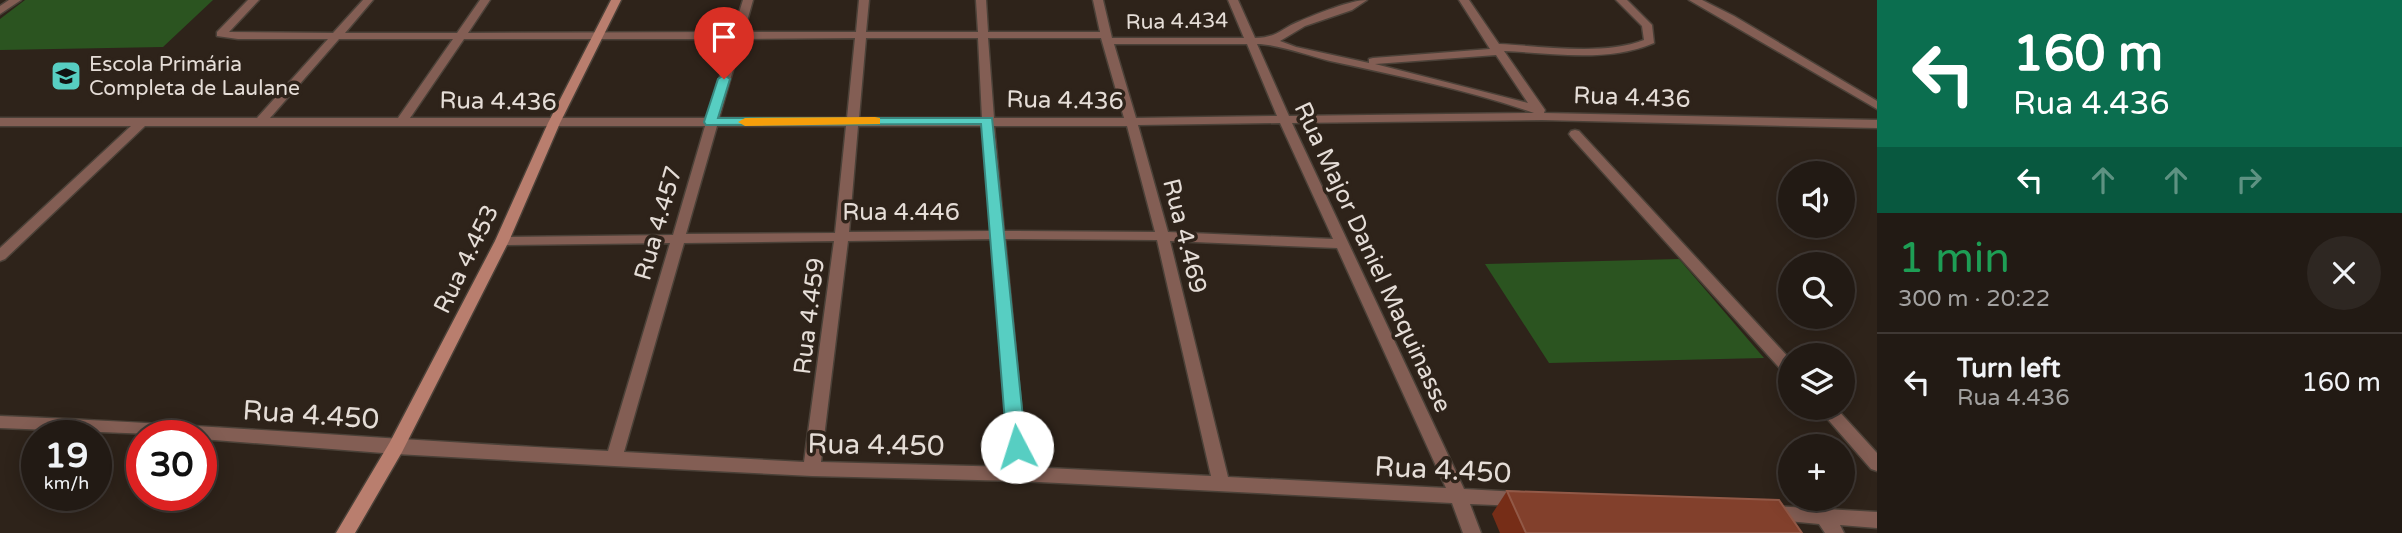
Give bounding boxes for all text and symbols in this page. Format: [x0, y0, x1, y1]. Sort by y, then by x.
pin [694, 7, 754, 79]
street label: Rua 4.434 [1125, 8, 1229, 35]
icon: arrive [705, 18, 743, 56]
text: 160 m [2013, 25, 2163, 84]
icon: left [1898, 28, 1989, 119]
place label: Escola Primária Completa de Laulane [89, 52, 300, 101]
school or university icon: Escola Primária Completa de Laulane [49, 59, 83, 93]
street label: Rua 4.436 [1573, 81, 1691, 114]
street label: Rua 4.436 [1006, 85, 1124, 116]
text: Rua 4.436 [2013, 85, 2170, 123]
street label: Rua 4.436 [439, 86, 557, 117]
street label: Rua Major Daniel Maquinasse [1288, 97, 1457, 417]
map controls [1778, 161, 1855, 511]
button: sound [1778, 161, 1855, 238]
icon: left [2011, 161, 2049, 199]
icon: ahead [2084, 161, 2122, 199]
icon: ahead [2157, 161, 2195, 199]
icon: right [2230, 161, 2268, 199]
street label: Rua 4.457 [628, 163, 689, 284]
street label: Rua 4.469 [1156, 176, 1213, 297]
street label: Rua 4.446 [842, 198, 960, 227]
street label: Rua 4.453 [428, 200, 505, 318]
text: 1 min [1898, 233, 2010, 284]
button: close [2307, 236, 2381, 310]
button: search [1778, 252, 1855, 329]
street label: Rua 4.459 [788, 256, 831, 376]
text: 300 m · 20:22 [1898, 285, 2050, 313]
button: layers [1778, 343, 1855, 420]
text: Turn left [1957, 353, 2060, 384]
icon: left [1898, 363, 1936, 401]
text: 160 m [2301, 367, 2381, 398]
text: Rua 4.436 [1957, 384, 2070, 412]
street label: Rua 4.450 [241, 393, 380, 437]
position arrow [980, 410, 1054, 484]
speed limit sign: 30 [126, 420, 217, 511]
street label: Rua 4.450 [807, 427, 945, 463]
button: + [1778, 434, 1855, 511]
text: 19 [45, 435, 88, 477]
street label: Rua 4.450 [1374, 449, 1512, 491]
text: km/h [44, 472, 89, 494]

